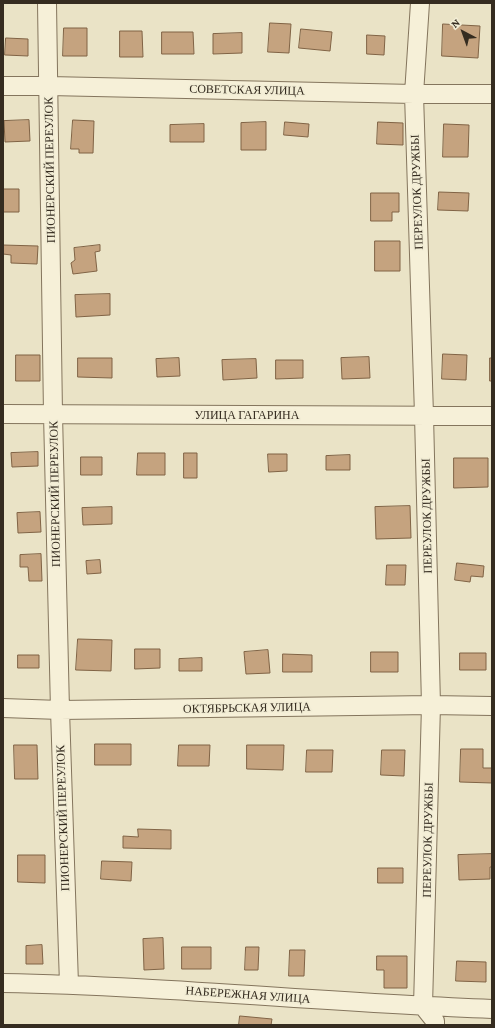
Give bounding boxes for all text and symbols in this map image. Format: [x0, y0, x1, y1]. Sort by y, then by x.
north arrow [443, 12, 483, 52]
text: N [448, 16, 462, 30]
street label: СОВЕТСКАЯ УЛИЦА [189, 82, 305, 98]
street label: ПИОНЕРСКИЙ ПЕРЕУЛОК [42, 97, 58, 243]
street label: ПЕРЕУЛОК ДРУЖБЫ [408, 134, 426, 250]
street label: УЛИЦА ГАГАРИНА [195, 408, 299, 422]
street label: ПИОНЕРСКИЙ ПЕРЕУЛОК [47, 421, 63, 567]
street label: ПЕРЕУЛОК ДРУЖБЫ [419, 458, 435, 574]
street label: ОКТЯБРЬСКАЯ УЛИЦА [183, 700, 311, 716]
street label: ПИОНЕРСКИЙ ПЕРЕУЛОК [53, 745, 73, 891]
street label: ПЕРЕУЛОК ДРУЖБЫ [420, 782, 436, 898]
street label: НАБЕРЕЖНАЯ УЛИЦА [185, 983, 311, 1007]

